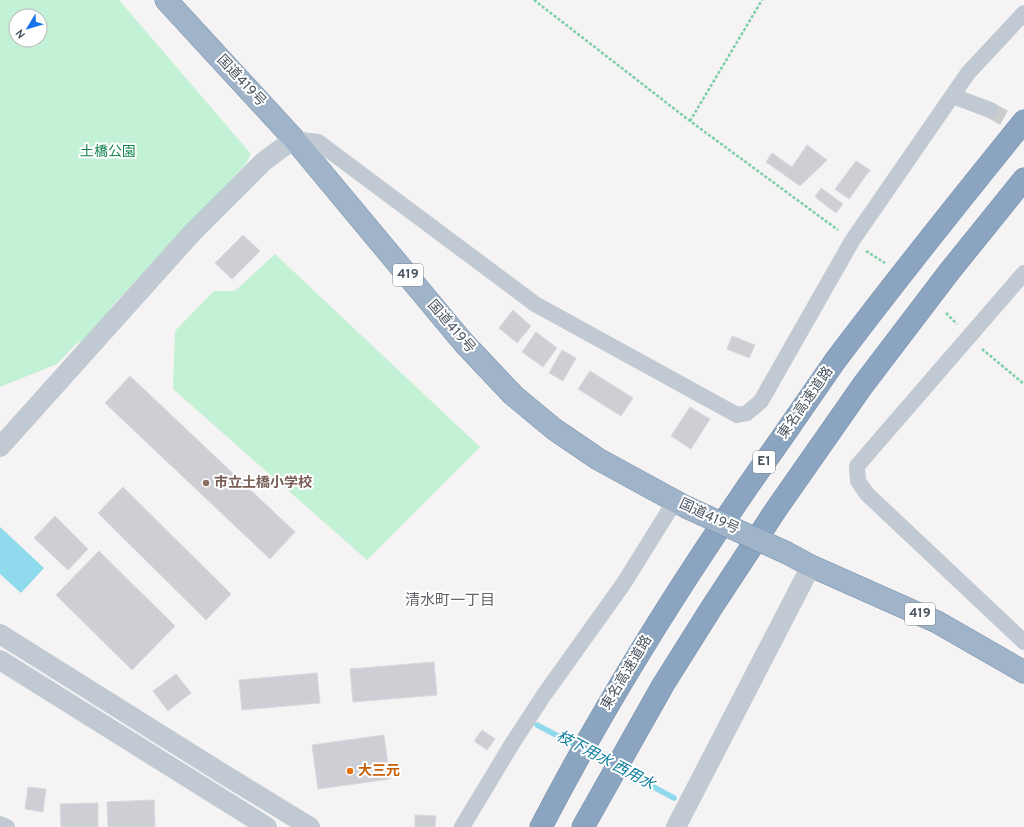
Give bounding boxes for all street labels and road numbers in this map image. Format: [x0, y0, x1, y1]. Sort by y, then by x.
street label: 国道419号 [213, 52, 269, 110]
road number: 419 [393, 264, 423, 286]
street label: 国道419号 [423, 297, 479, 357]
street label: 東名高速道路 [775, 364, 837, 442]
road number: E1 [753, 451, 775, 473]
street label: 国道419号 [676, 496, 742, 538]
road number: 419 [905, 603, 935, 625]
street label: 東名高速道路 [598, 633, 656, 713]

